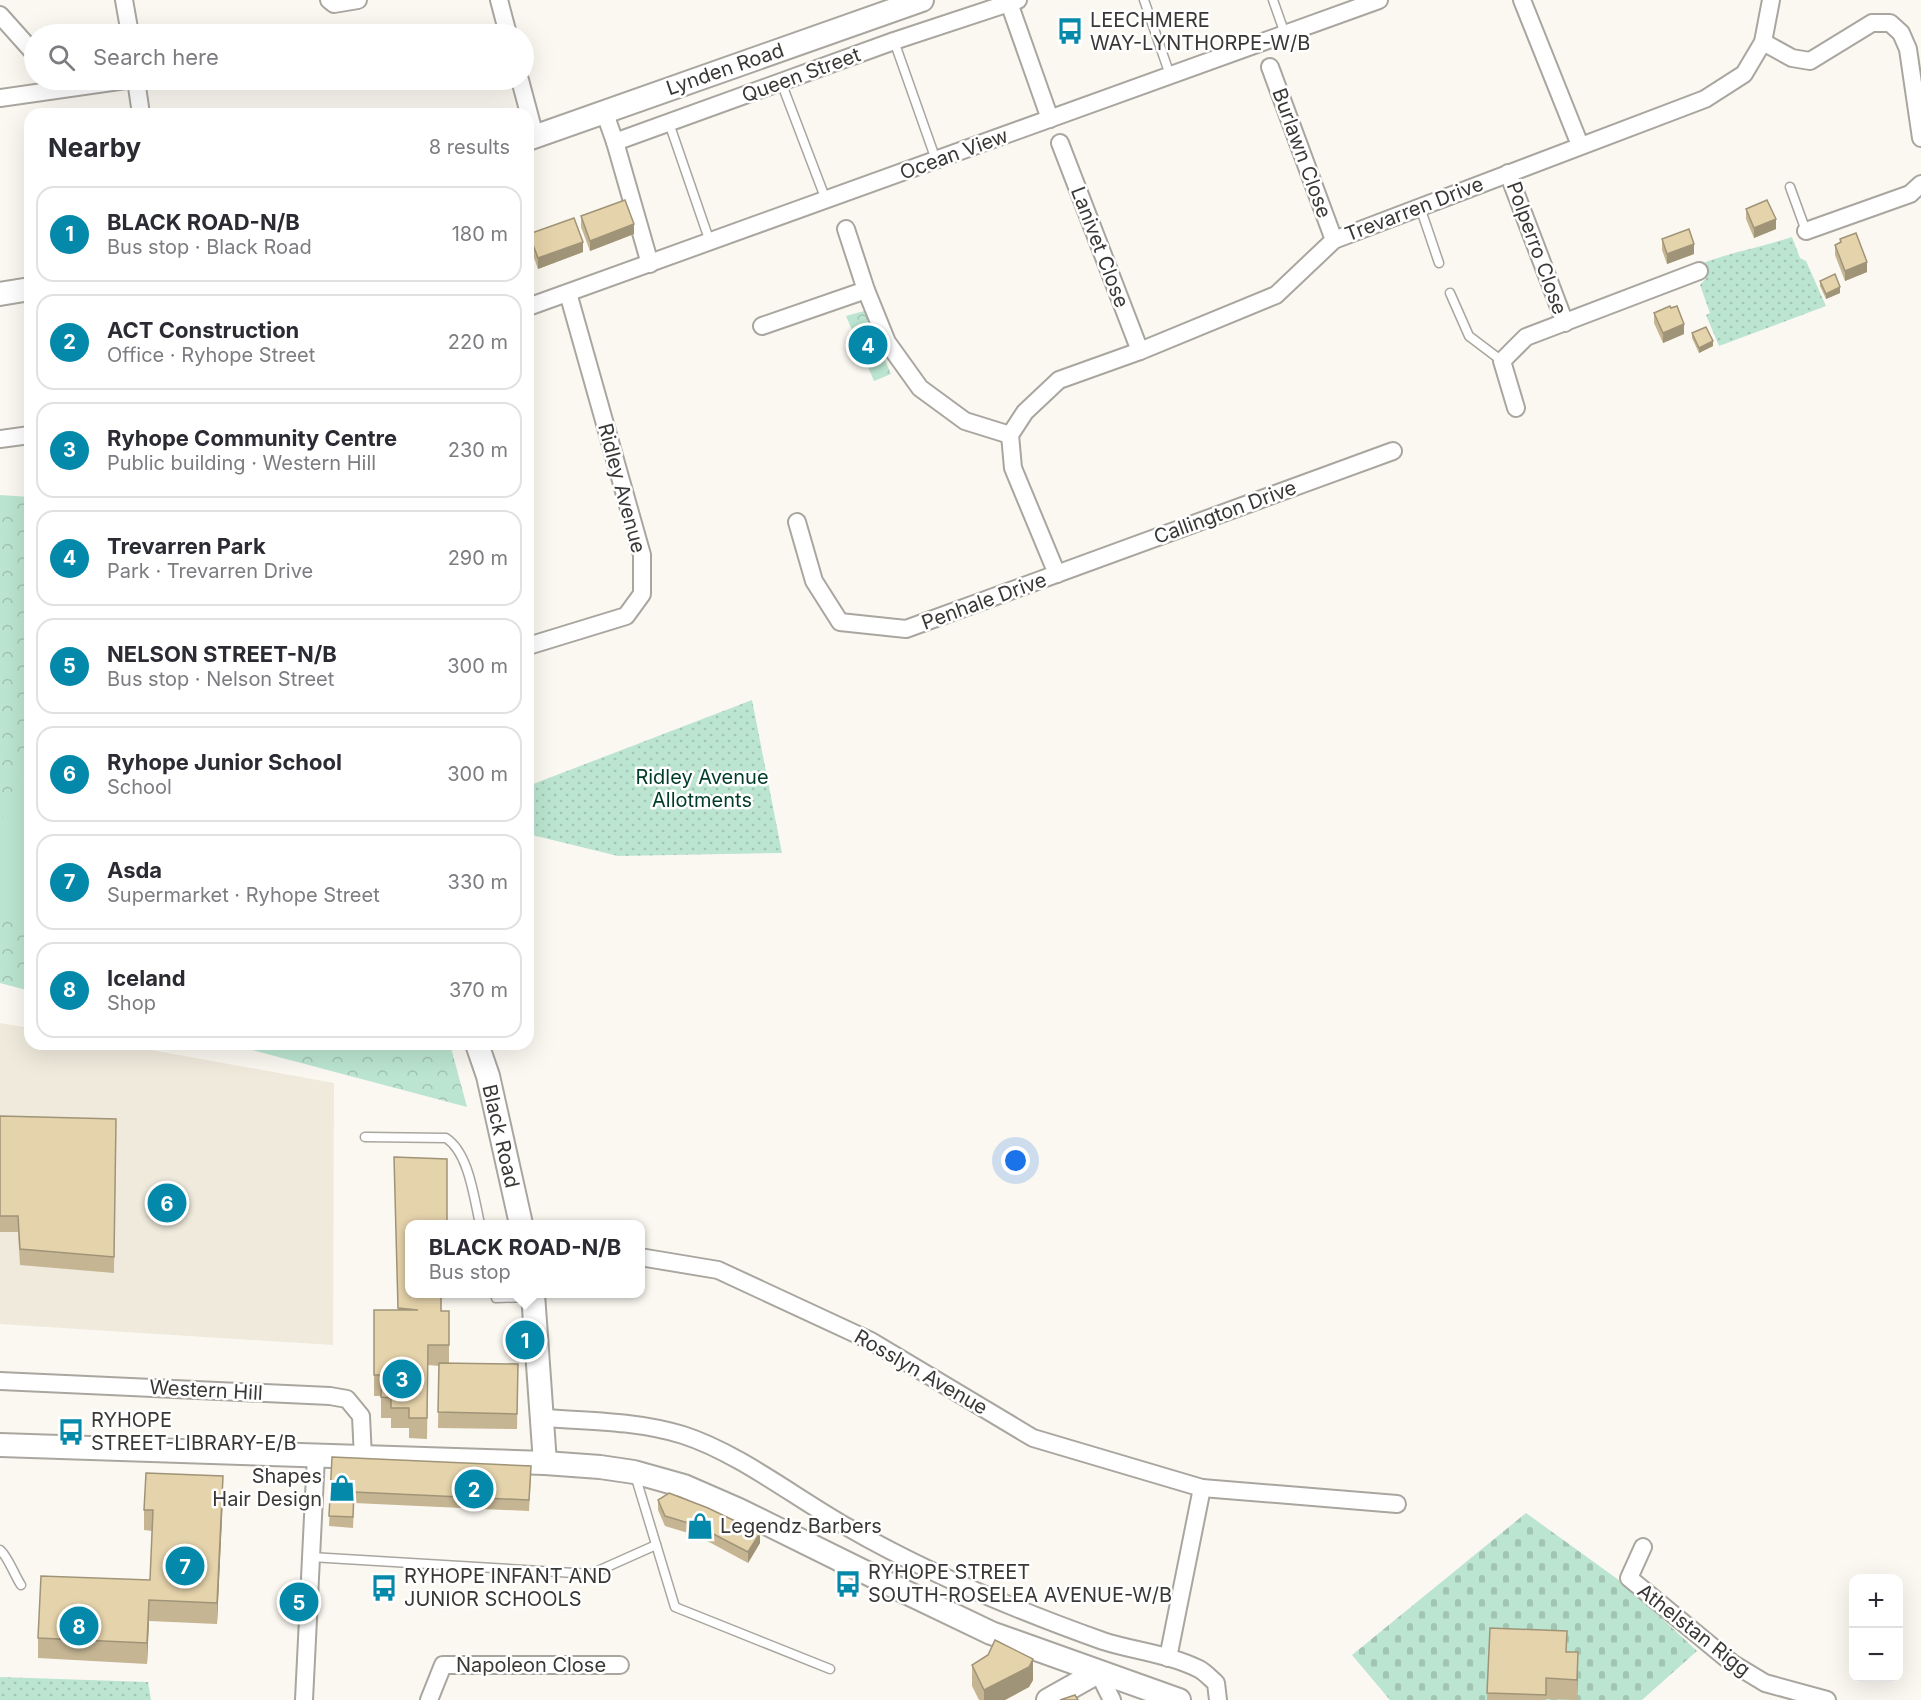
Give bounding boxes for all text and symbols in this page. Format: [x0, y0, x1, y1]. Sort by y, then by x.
place label: LEECHMERE WAY-LYNTHORPE-W/B [1090, 8, 1310, 55]
bus stop icon: LEECHMERE WAY-LYNTHORPE-W/B [1055, 16, 1085, 46]
search box [24, 24, 534, 90]
street label: Lynden Road [663, 38, 787, 100]
icon: search [45, 41, 78, 74]
street label: Queen Street [738, 42, 864, 108]
text: Search here [93, 44, 219, 70]
street label: Burlawn Close [1267, 85, 1337, 221]
street label: Ocean View [897, 123, 1011, 185]
text: Nearby [48, 132, 141, 163]
text: 8 results [429, 135, 510, 159]
street label: Trevarren Drive [1341, 172, 1487, 246]
street label: Polperro Close [1502, 178, 1572, 318]
street label: Lanivet Close [1066, 183, 1134, 311]
text: BLACK ROAD-N/B [107, 209, 300, 235]
text: 1 [65, 222, 74, 246]
text: 180 m [452, 222, 508, 246]
text: Bus stop · Black Road [107, 235, 312, 259]
text: ACT Construction [107, 317, 299, 343]
pin: 4 [848, 322, 888, 368]
text: 2 [63, 330, 76, 354]
text: 220 m [448, 330, 508, 354]
text: Office · Ryhope Street [107, 343, 315, 367]
street label: Ridley Avenue [593, 421, 651, 555]
text: Ryhope Community Centre [107, 425, 397, 451]
text: 3 [63, 438, 76, 462]
text: 230 m [448, 438, 508, 462]
text: Public building · Western Hill [107, 451, 376, 475]
street label: Callington Drive [1150, 475, 1300, 549]
text: Trevarren Park [107, 533, 266, 559]
text: 4 [63, 546, 76, 570]
text: 290 m [448, 546, 508, 570]
text: Park · Trevarren Drive [107, 559, 313, 583]
street label: Penhale Drive [918, 567, 1050, 635]
text: NELSON STREET-N/B [107, 641, 337, 667]
text: 5 [63, 654, 76, 678]
text: 300 m [447, 654, 508, 678]
text: Bus stop · Nelson Street [107, 667, 334, 691]
text: Ryhope Junior School [107, 749, 342, 775]
text: 6 [63, 762, 76, 786]
text: 300 m [447, 762, 508, 786]
park label: Ridley Avenue Allotments [635, 765, 769, 812]
text: School [107, 775, 172, 799]
text: Asda [107, 857, 162, 883]
text: 7 [64, 870, 75, 894]
text: 330 m [448, 870, 508, 894]
text: Supermarket · Ryhope Street [107, 883, 380, 907]
text: Iceland [107, 965, 186, 991]
text: 8 [63, 978, 76, 1002]
text: 370 m [449, 978, 508, 1002]
text: Shop [107, 991, 156, 1015]
street label: Black Road [477, 1082, 525, 1190]
your location [1001, 1146, 1030, 1175]
pin: 6 [148, 1180, 186, 1226]
popup [405, 1220, 645, 1298]
text: BLACK ROAD-N/B [429, 1234, 621, 1260]
text: Bus stop [429, 1260, 511, 1284]
pin: 1 [506, 1318, 544, 1362]
street label: Rosslyn Avenue [850, 1324, 992, 1420]
pin: 3 [382, 1356, 422, 1402]
street label: Western Hill [149, 1375, 263, 1405]
place label: RYHOPE STREET-LIBRARY-E/B [91, 1408, 297, 1455]
bus stop icon: RYHOPE STREET-LIBRARY-E/B [56, 1417, 86, 1447]
place label: Shapes Hair Design [212, 1464, 322, 1511]
pin: 2 [454, 1466, 494, 1512]
shop icon: Shapes Hair Design [327, 1473, 357, 1503]
shop icon: Legendz Barbers [685, 1511, 715, 1541]
place label: Legendz Barbers [720, 1514, 882, 1538]
pin: 7 [166, 1544, 204, 1588]
place label: RYHOPE STREET SOUTH-ROSELEA AVENUE-W/B [868, 1560, 1172, 1607]
place label: RYHOPE INFANT AND JUNIOR SCHOOLS [404, 1564, 612, 1611]
bus stop icon: RYHOPE STREET SOUTH-ROSELEA AVENUE-W/B [833, 1569, 863, 1599]
bus stop icon: RYHOPE INFANT AND JUNIOR SCHOOLS [369, 1573, 399, 1603]
map controls [1849, 1574, 1903, 1682]
button: + [1849, 1574, 1903, 1628]
street label: Athelstan Rigg [1633, 1579, 1755, 1681]
pin: 5 [280, 1580, 318, 1624]
pin: 8 [60, 1604, 98, 1648]
button: − [1849, 1628, 1903, 1682]
street label: Napoleon Close [456, 1653, 606, 1677]

